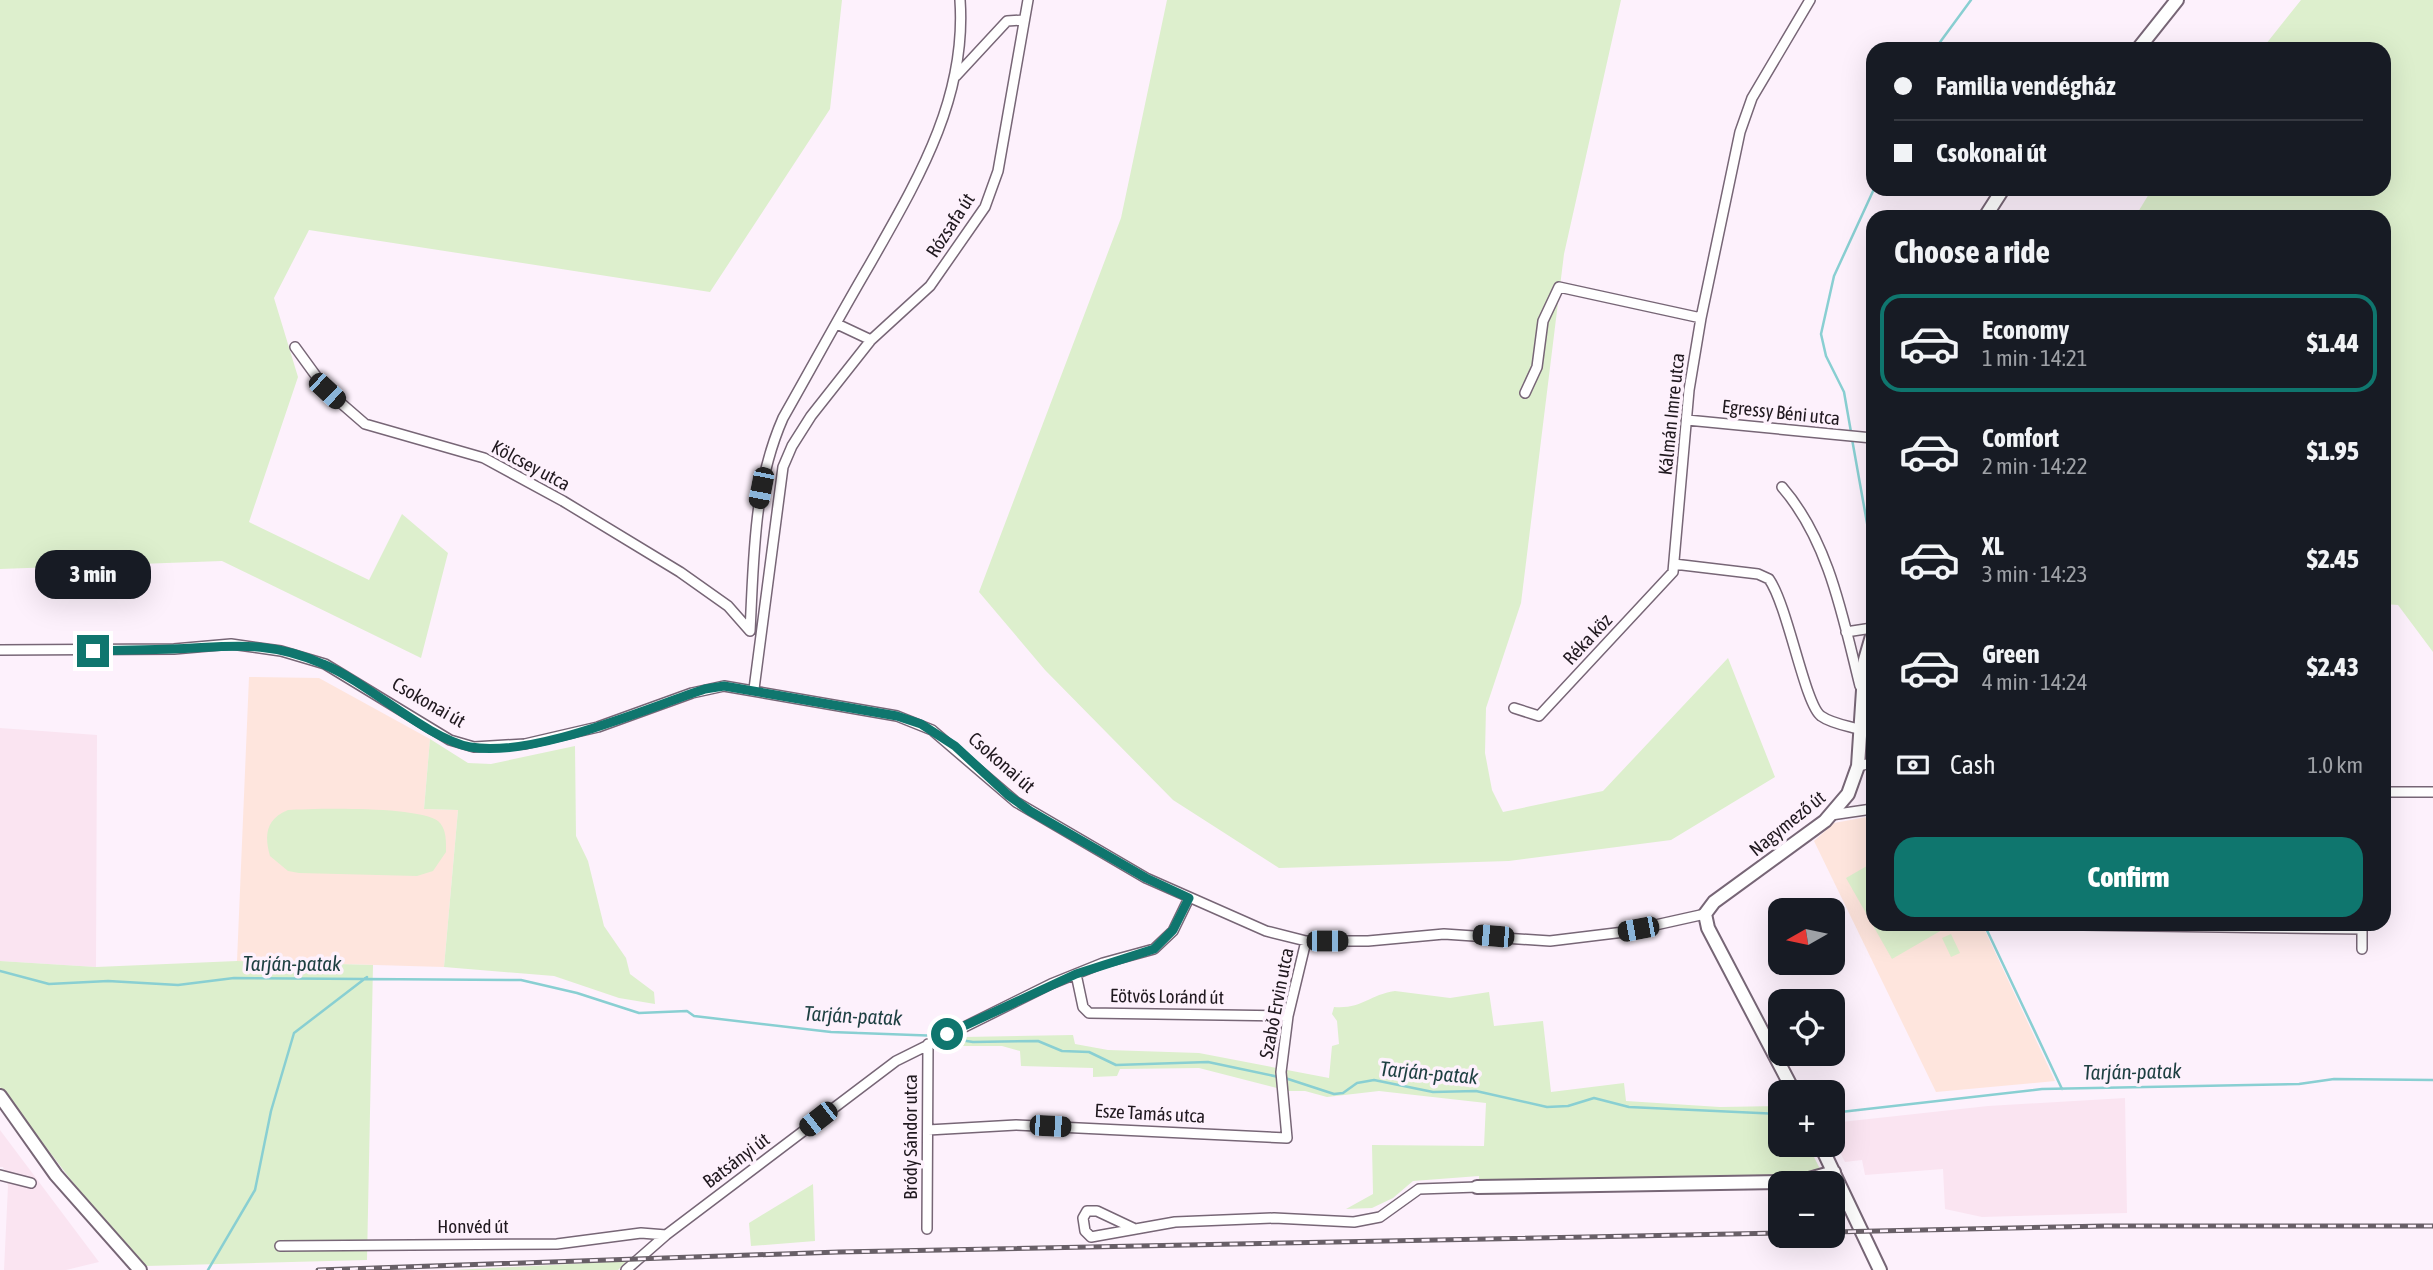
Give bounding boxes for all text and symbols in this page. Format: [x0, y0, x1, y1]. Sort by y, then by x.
text: Familia vendégház [1936, 71, 2116, 101]
text: Csokonai út [1936, 138, 2047, 168]
street label: Rózsafa út [921, 189, 979, 261]
text: Choose a ride [1894, 233, 2050, 270]
icon: car [1898, 312, 1961, 375]
text: Economy [1982, 315, 2069, 345]
text: $1.44 [2307, 328, 2359, 358]
text: 1 min · 14:21 [1982, 345, 2088, 371]
street label: Kálmán Imre utca [1654, 352, 1688, 476]
car [305, 369, 350, 413]
street label: Egressy Béni utca [1721, 395, 1841, 429]
icon: car [1898, 420, 1961, 483]
text: Comfort [1982, 423, 2059, 453]
street label: Kölcsey utca [488, 435, 574, 495]
text: $1.95 [2307, 436, 2359, 466]
text: 2 min · 14:22 [1982, 453, 2088, 479]
car [747, 465, 776, 511]
icon: car [1898, 528, 1961, 591]
text: XL [1982, 531, 2004, 561]
text: $2.45 [2307, 544, 2359, 574]
callout: 3 min [35, 550, 151, 598]
text: 3 min [70, 561, 116, 587]
text: 3 min · 14:23 [1982, 561, 2088, 587]
street label: Réka köz [1558, 609, 1616, 669]
route end [77, 635, 109, 667]
icon: car [1898, 636, 1961, 699]
text: Green [1982, 639, 2040, 669]
text: $2.43 [2307, 652, 2359, 682]
text: 4 min · 14:24 [1982, 669, 2088, 695]
street label: Csokonai út [389, 672, 469, 732]
street label: Csokonai út [964, 727, 1040, 797]
icon: cash [1894, 746, 1932, 784]
text: Cash [1950, 750, 1996, 780]
text: 1.0 km [2307, 752, 2363, 778]
street label: Nagymező út [1745, 786, 1829, 860]
button: Confirm [1894, 837, 2363, 917]
north arrow [1768, 898, 1844, 975]
map controls [1768, 898, 1845, 1248]
car [1616, 915, 1661, 943]
car [1472, 924, 1515, 948]
car [1307, 931, 1349, 952]
street label: Szabó Ervin utca [1254, 946, 1298, 1060]
water label: Tarján-patak [243, 951, 342, 975]
street label: Eötvös Loránd út [1110, 984, 1224, 1008]
button: locate [1768, 989, 1845, 1066]
water label: Tarján-patak [803, 1000, 904, 1030]
route start [931, 1018, 963, 1050]
water label: Tarján-patak [1379, 1056, 1480, 1088]
water label: Tarján-patak [2083, 1058, 2182, 1084]
street label: Bródy Sándor utca [899, 1074, 921, 1200]
button: + [1768, 1080, 1845, 1157]
car [795, 1098, 842, 1140]
street label: Esze Tamás utca [1094, 1099, 1206, 1127]
car [1029, 1114, 1072, 1138]
street label: Batsányi út [698, 1128, 774, 1192]
button: − [1768, 1171, 1845, 1248]
street label: Honvéd út [437, 1215, 509, 1237]

